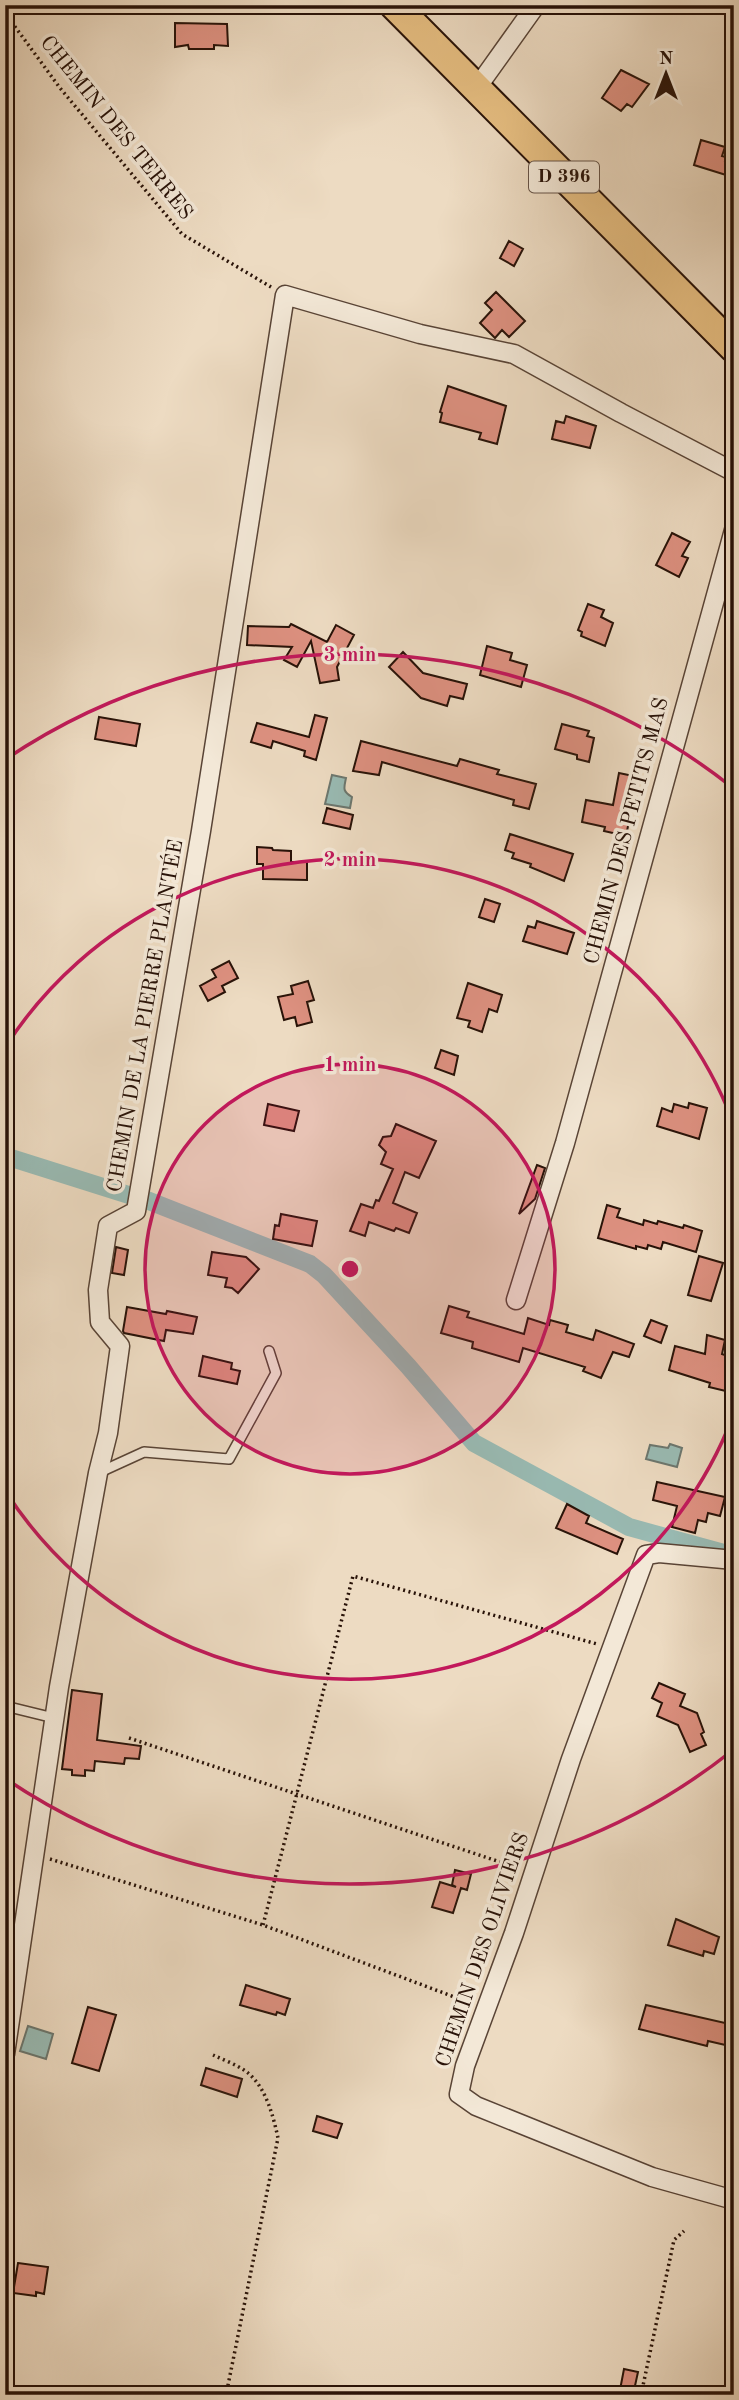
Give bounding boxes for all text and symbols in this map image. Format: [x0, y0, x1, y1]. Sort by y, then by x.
street label: CHEMIN DES TERRES [36, 32, 196, 224]
north arrow [630, 38, 700, 108]
text: N [659, 50, 674, 69]
road number: D 396 [529, 162, 599, 192]
text: 3 min [324, 645, 376, 666]
street label: CHEMIN DES PETITS MAS [581, 695, 673, 967]
street label: CHEMIN DE LA PIERRE PLANTÉE [101, 837, 187, 1194]
text: 2 min [324, 850, 376, 871]
text: 1 min [324, 1055, 376, 1076]
centre of rings [338, 1257, 362, 1281]
street label: CHEMIN DES OLIVIERS [433, 1830, 533, 2070]

